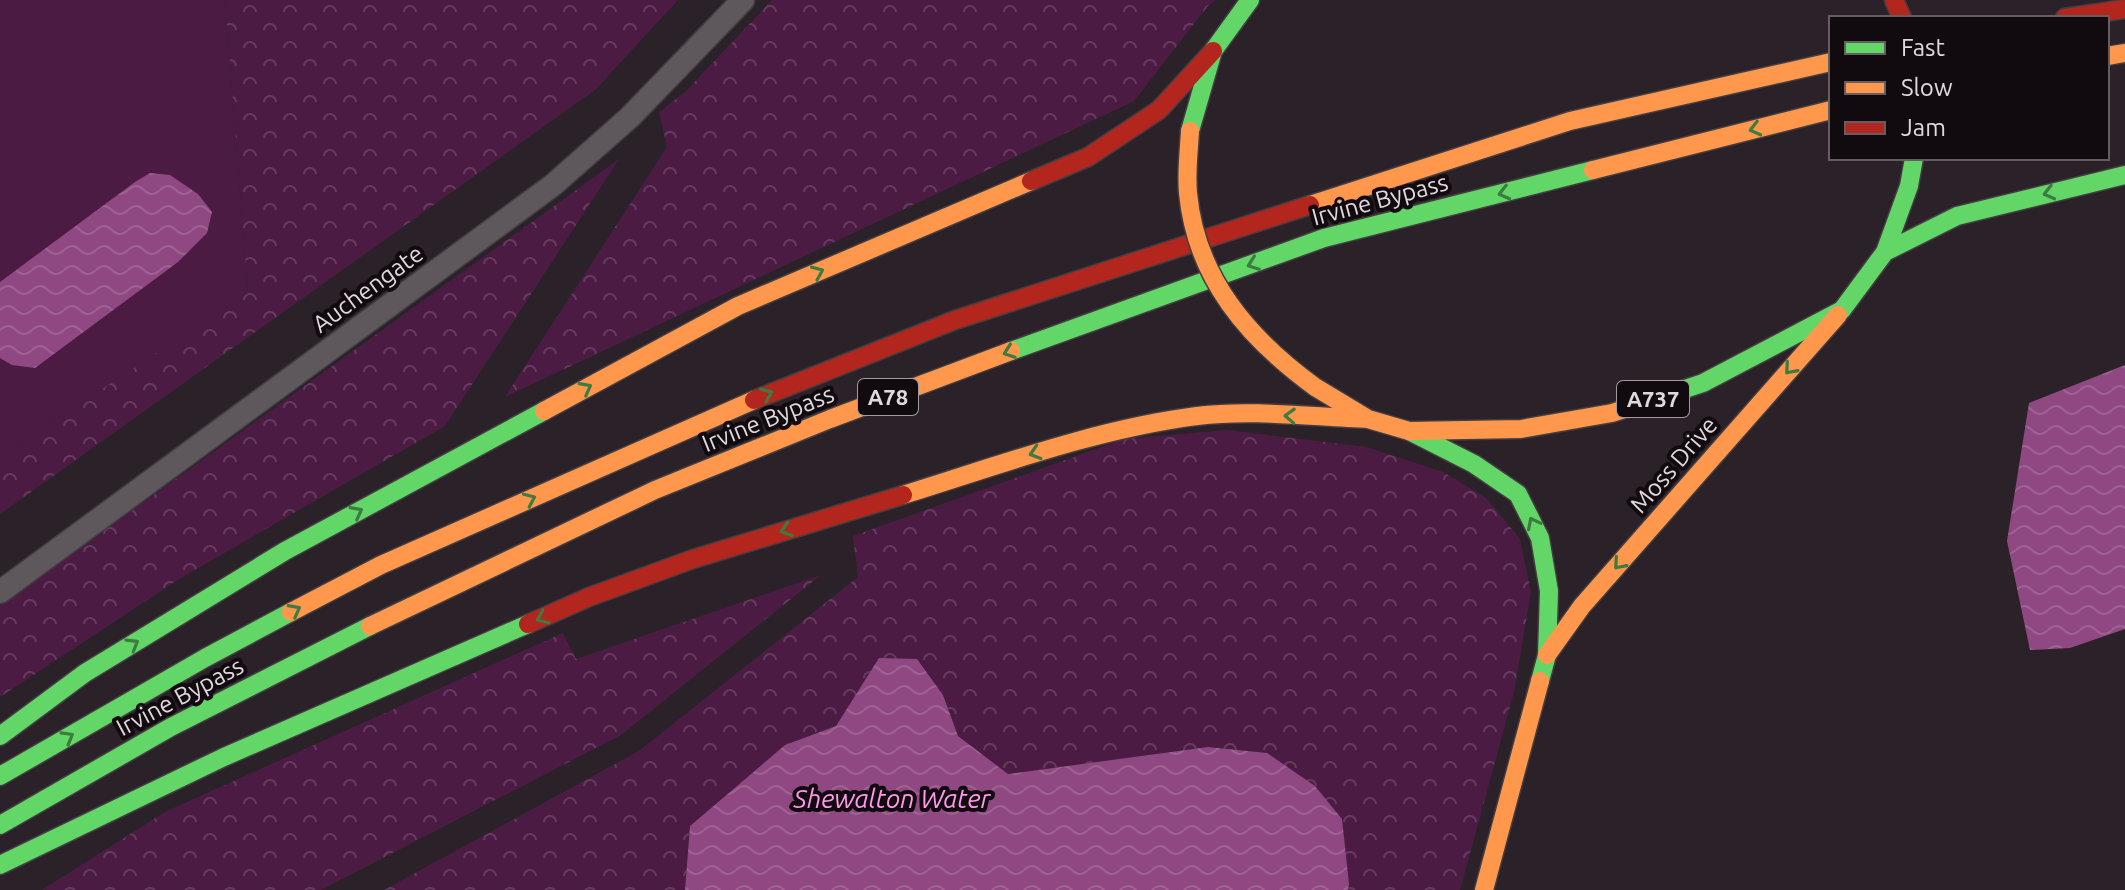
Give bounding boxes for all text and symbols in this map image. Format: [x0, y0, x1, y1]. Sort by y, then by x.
legend [1829, 16, 2109, 160]
text: Fast [1901, 34, 1945, 61]
text: Slow [1901, 74, 1953, 101]
text: Jam [1901, 114, 1946, 141]
one-way arrow [1749, 120, 1763, 137]
street label: Irvine Bypass [1309, 168, 1451, 231]
one-way arrow [1497, 184, 1511, 201]
one-way arrow [2043, 184, 2057, 201]
street label: Auchengate [307, 239, 428, 338]
one-way arrow [1247, 254, 1261, 270]
one-way arrow [810, 265, 824, 281]
one-way arrow [1003, 342, 1017, 359]
one-way arrow [1785, 359, 1800, 374]
road number: A78 [858, 379, 918, 415]
street label: Irvine Bypass [698, 380, 838, 457]
road number: A737 [1617, 381, 1689, 417]
one-way arrow [578, 383, 592, 398]
one-way arrow [759, 388, 774, 404]
one-way arrow [1283, 407, 1296, 424]
street label: Moss Drive [1625, 411, 1723, 518]
one-way arrow [1028, 444, 1042, 460]
one-way arrow [521, 493, 536, 509]
one-way arrow [349, 506, 363, 521]
one-way arrow [1527, 517, 1542, 532]
one-way arrow [780, 521, 793, 537]
one-way arrow [1614, 555, 1629, 570]
one-way arrow [286, 605, 301, 620]
one-way arrow [535, 608, 550, 624]
one-way arrow [124, 638, 139, 653]
street label: Irvine Bypass [112, 652, 248, 741]
one-way arrow [59, 731, 73, 747]
water label: Shewalton Water [793, 784, 992, 813]

